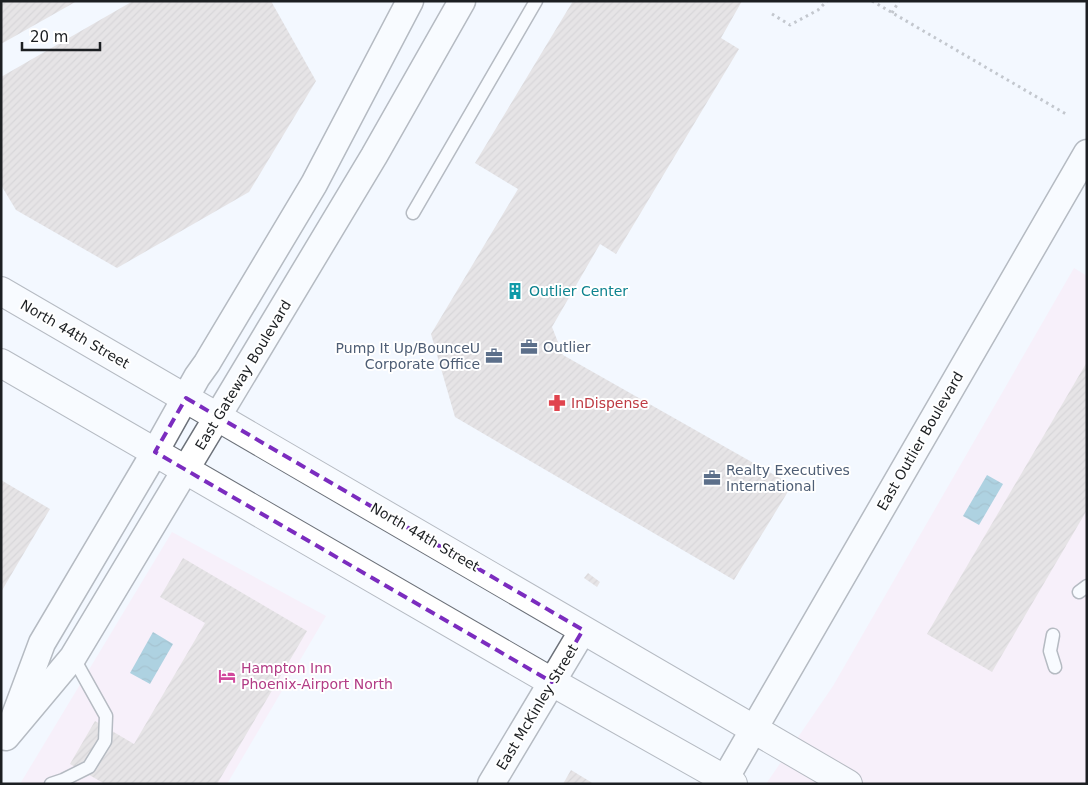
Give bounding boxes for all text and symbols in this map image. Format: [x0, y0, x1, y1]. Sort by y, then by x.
scale bar [22, 20, 100, 52]
text: 20 m [30, 28, 68, 46]
building icon: Outlier Center [505, 281, 525, 301]
place label: Outlier Center [529, 283, 628, 299]
street label: North 44th Street [18, 296, 133, 372]
street label: East Gateway Boulevard [192, 297, 294, 453]
office icon: Outlier [519, 337, 539, 357]
place label: Outlier [543, 339, 591, 355]
place label: Pump It Up/BounceU Corporate Office [336, 340, 480, 372]
office icon: Pump It Up/BounceU Corporate Office [484, 346, 504, 366]
street label: East Outlier Boulevard [874, 369, 966, 513]
pharmacy icon: InDispense [547, 393, 567, 413]
place label: InDispense [571, 395, 648, 411]
place label: Realty Executives International [726, 462, 850, 494]
office icon: Realty Executives International [702, 468, 722, 488]
street label: North 44th Street [368, 499, 483, 575]
street label: East McKinley Street [493, 641, 581, 773]
place label: Hampton Inn Phoenix-Airport North [241, 660, 393, 692]
hotel icon: Hampton Inn Phoenix-Airport North [217, 666, 237, 686]

